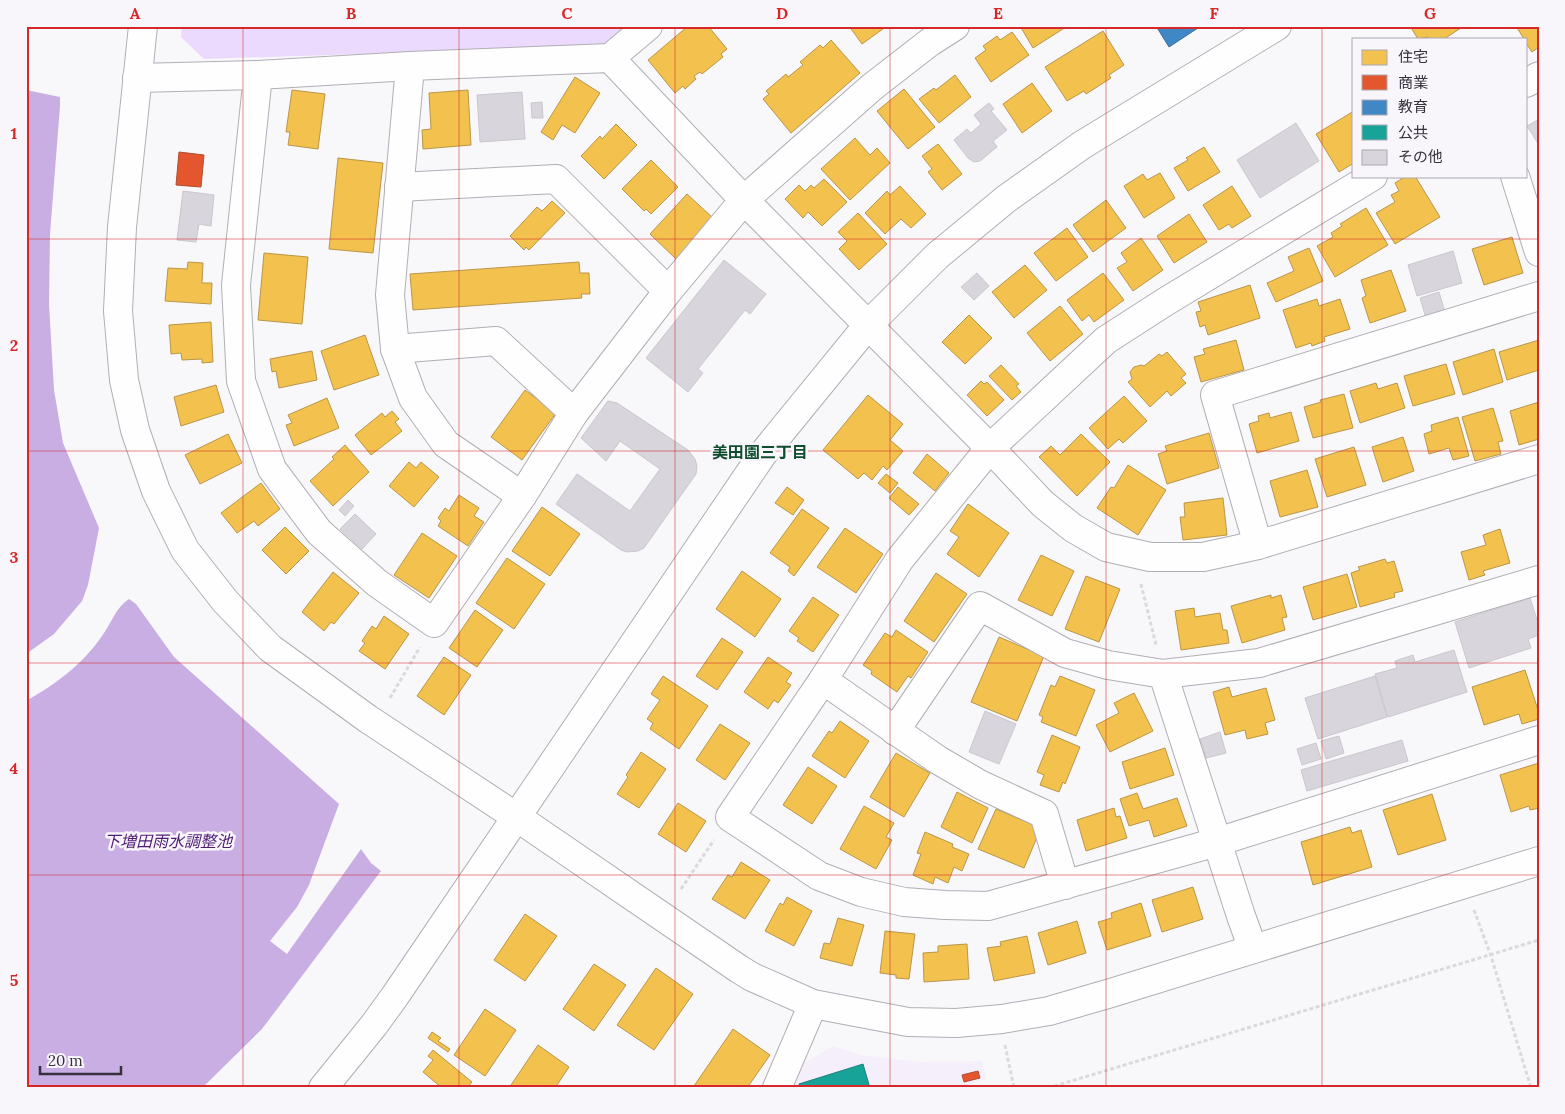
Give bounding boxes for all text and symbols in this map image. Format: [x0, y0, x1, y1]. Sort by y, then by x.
text: A [130, 3, 141, 23]
text: B [346, 3, 357, 23]
text: C [561, 3, 573, 23]
text: D [776, 3, 788, 23]
text: E [993, 3, 1003, 23]
text: F [1209, 3, 1219, 23]
text: G [1424, 3, 1436, 23]
legend [1352, 38, 1528, 178]
text: 住宅 [1398, 47, 1428, 66]
text: 商業 [1398, 73, 1428, 92]
text: 教育 [1398, 97, 1428, 116]
text: 1 [11, 123, 17, 143]
text: 公共 [1398, 123, 1428, 142]
text: その他 [1398, 147, 1443, 166]
text: 2 [10, 335, 18, 355]
district label: 美田園三丁目 [712, 442, 808, 462]
text: 3 [10, 547, 19, 567]
text: 4 [10, 758, 19, 778]
water label: 下増田雨水調整池 [104, 831, 234, 851]
text: 5 [10, 970, 19, 990]
scale bar [40, 1044, 121, 1076]
text: 20 m [48, 1051, 83, 1070]

